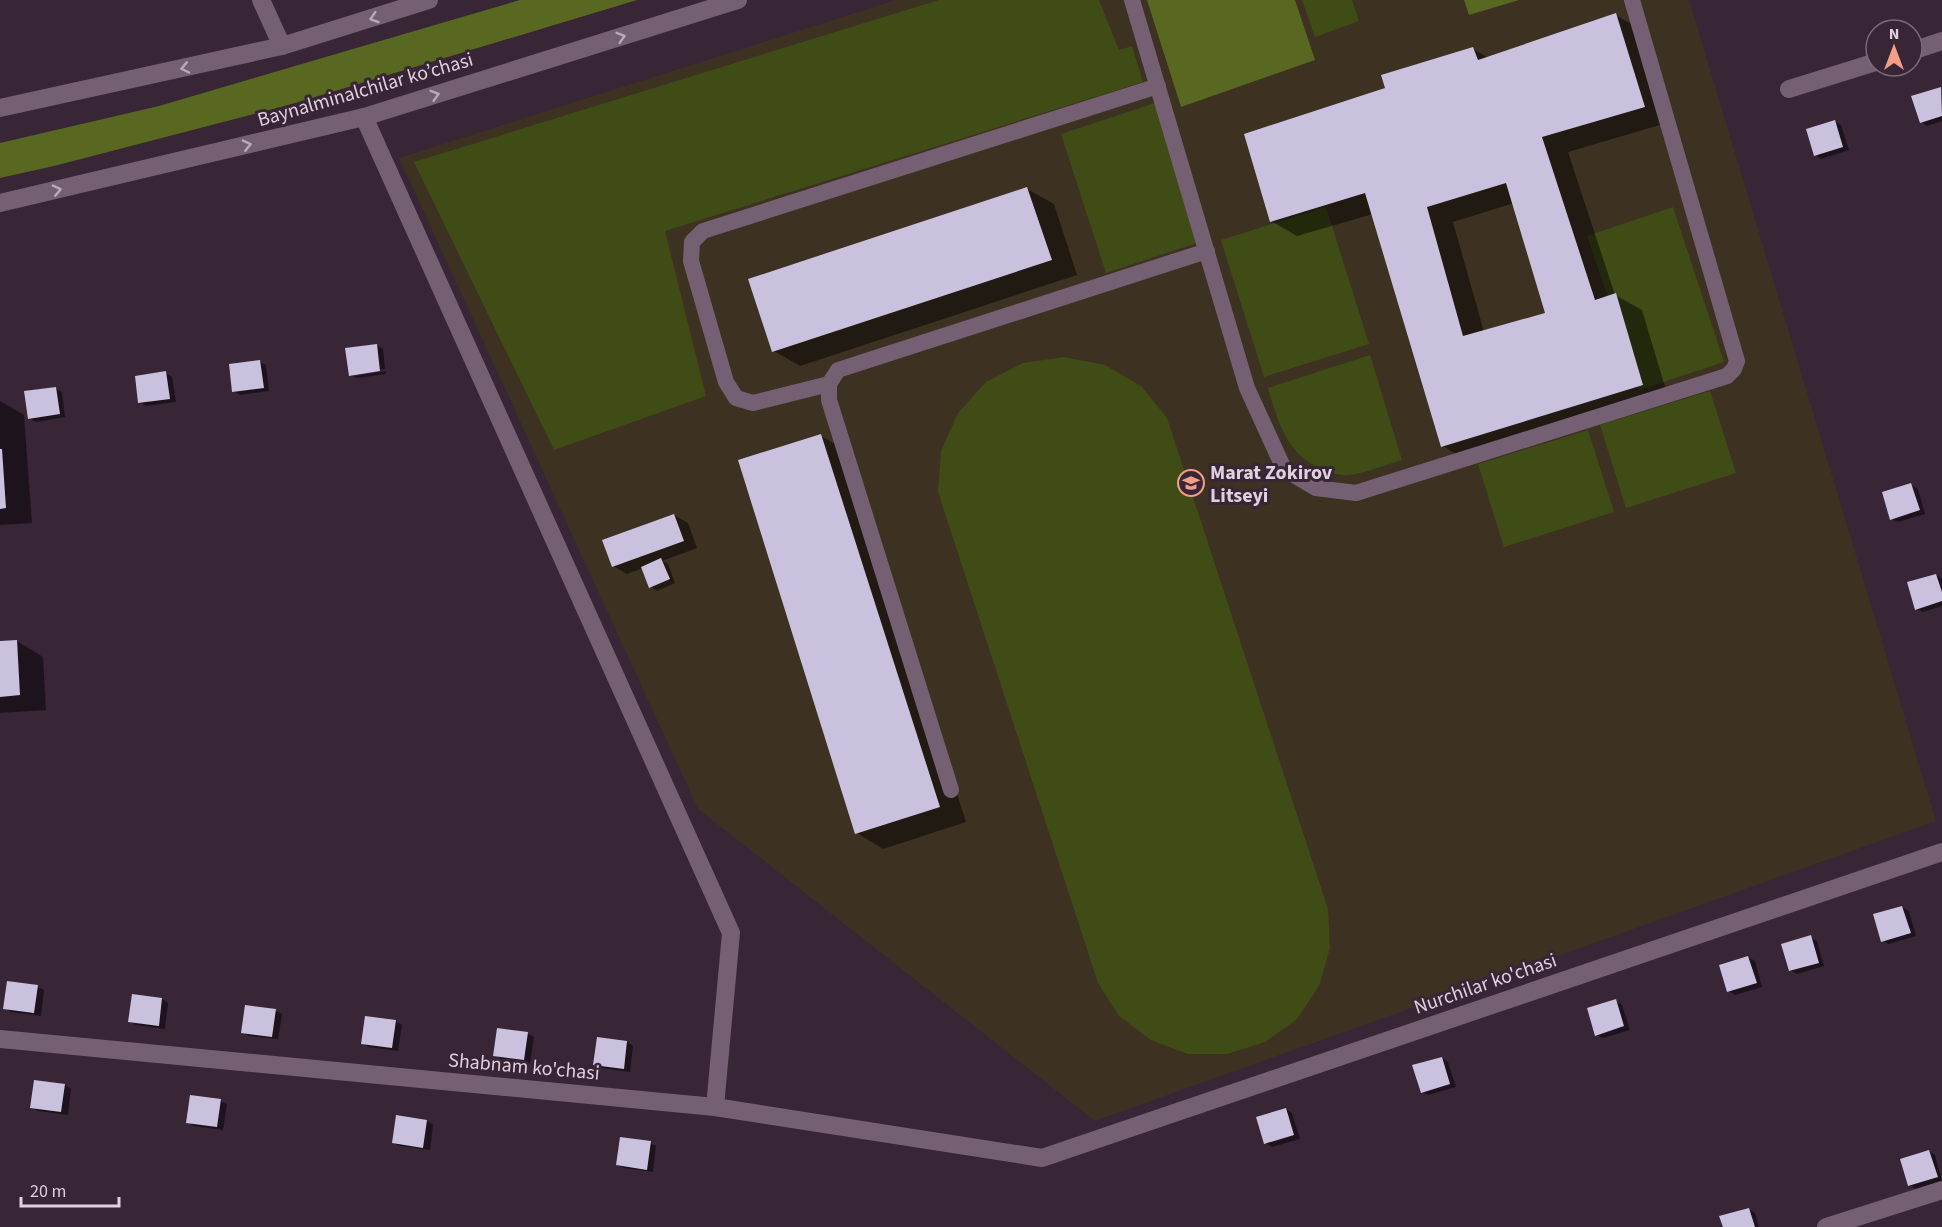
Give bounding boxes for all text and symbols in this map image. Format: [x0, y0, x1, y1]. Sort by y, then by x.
one-way arrow [369, 10, 380, 23]
north arrow [1864, 18, 1924, 78]
text: N [1889, 23, 1899, 45]
one-way arrow [615, 31, 626, 44]
street label: Baynalminalchilar ko’chasi [254, 46, 476, 134]
one-way arrow [181, 60, 191, 73]
one-way arrow [429, 90, 440, 102]
one-way arrow [241, 139, 251, 152]
one-way arrow [52, 184, 62, 197]
place label: Marat Zokirov Litseyi [1210, 459, 1333, 510]
school or university icon: Marat Zokirov Litseyi [1176, 468, 1206, 498]
street label: Nurchilar ko'chasi [1410, 946, 1560, 1021]
street label: Shabnam ko'chasi [447, 1046, 601, 1088]
scale bar [21, 1170, 118, 1208]
text: 20 m [30, 1179, 66, 1204]

